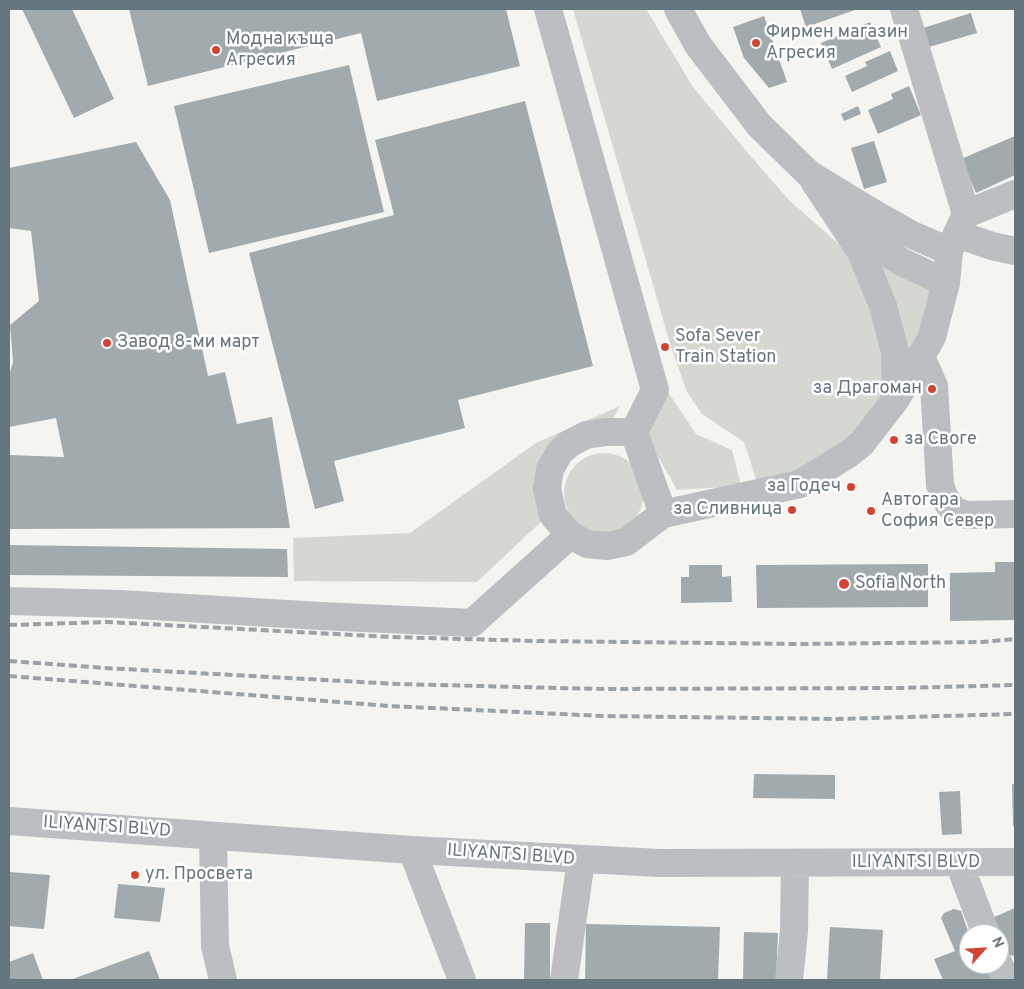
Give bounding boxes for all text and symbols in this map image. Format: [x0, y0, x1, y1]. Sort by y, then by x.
place label: Фирмен магазин Агресия [766, 22, 908, 64]
place label: Модна къща Агресия [226, 29, 334, 72]
marker: Фирмен магазин Агресия [750, 37, 762, 49]
marker: Модна къща Агресия [210, 44, 222, 56]
place label: Sofa Sever Train Station [675, 326, 776, 368]
place label: Завод 8-ми март [117, 332, 260, 354]
marker: Завод 8-ми март [101, 337, 113, 349]
marker: Sofa Sever Train Station [659, 341, 671, 353]
place label: за Драгоман [813, 378, 922, 400]
marker: за Драгоман [926, 383, 938, 395]
place label: за Своге [904, 429, 977, 451]
marker: за Своге [888, 434, 900, 446]
place label: за Годеч [767, 476, 841, 498]
marker: за Годеч [845, 481, 857, 493]
place label: Автогара София Север [881, 490, 994, 532]
place label: за Сливница [673, 499, 782, 521]
marker: за Сливница [786, 504, 798, 516]
marker: Автогара София Север [865, 505, 877, 517]
place label: Sofia North [855, 573, 946, 595]
marker: Sofia North [837, 577, 851, 591]
street label: ILIYANTSI BLVD [42, 813, 172, 843]
street label: ILIYANTSI BLVD [446, 841, 576, 871]
street label: ILIYANTSI BLVD [852, 852, 980, 874]
place label: ул. Просвета [145, 864, 253, 886]
marker: ул. Просвета [129, 869, 141, 881]
north arrow [959, 924, 1009, 974]
text: N [987, 934, 1007, 951]

